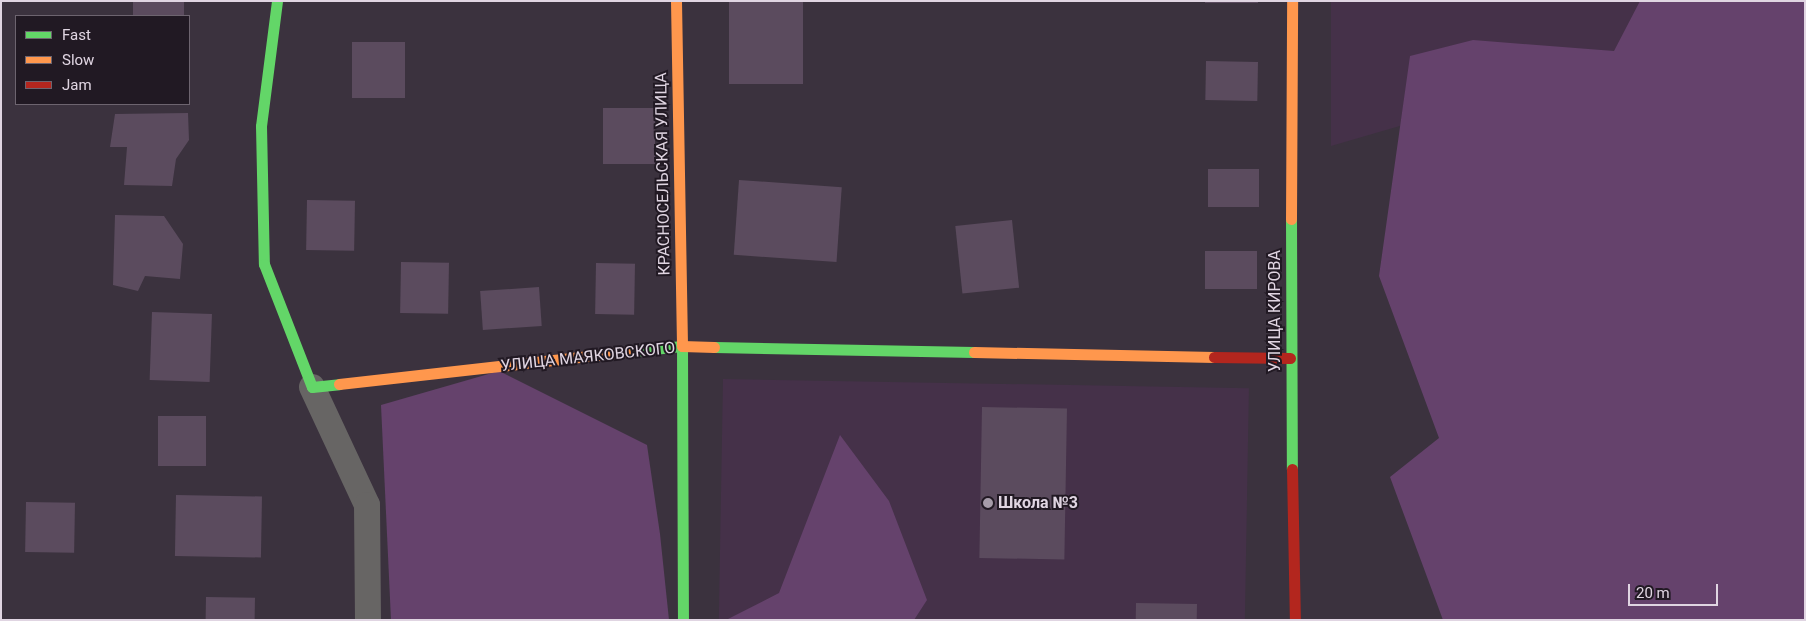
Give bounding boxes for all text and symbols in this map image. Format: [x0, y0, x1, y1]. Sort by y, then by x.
legend [15, 15, 190, 105]
text: Fast [62, 26, 91, 44]
text: Slow [62, 51, 94, 69]
street label: КРАСНОСЕЛЬСКАЯ УЛИЦА [652, 72, 674, 276]
text: Jam [62, 76, 92, 94]
street label: УЛИЦА КИРОВА [1265, 250, 1285, 372]
street label: УЛИЦА МАЯКОВСКОГО [500, 338, 676, 376]
place label: Школа №3 [998, 493, 1078, 513]
marker: Школа №3 [982, 497, 994, 509]
scale bar [1631, 574, 1721, 606]
text: 20 m [1636, 584, 1670, 602]

